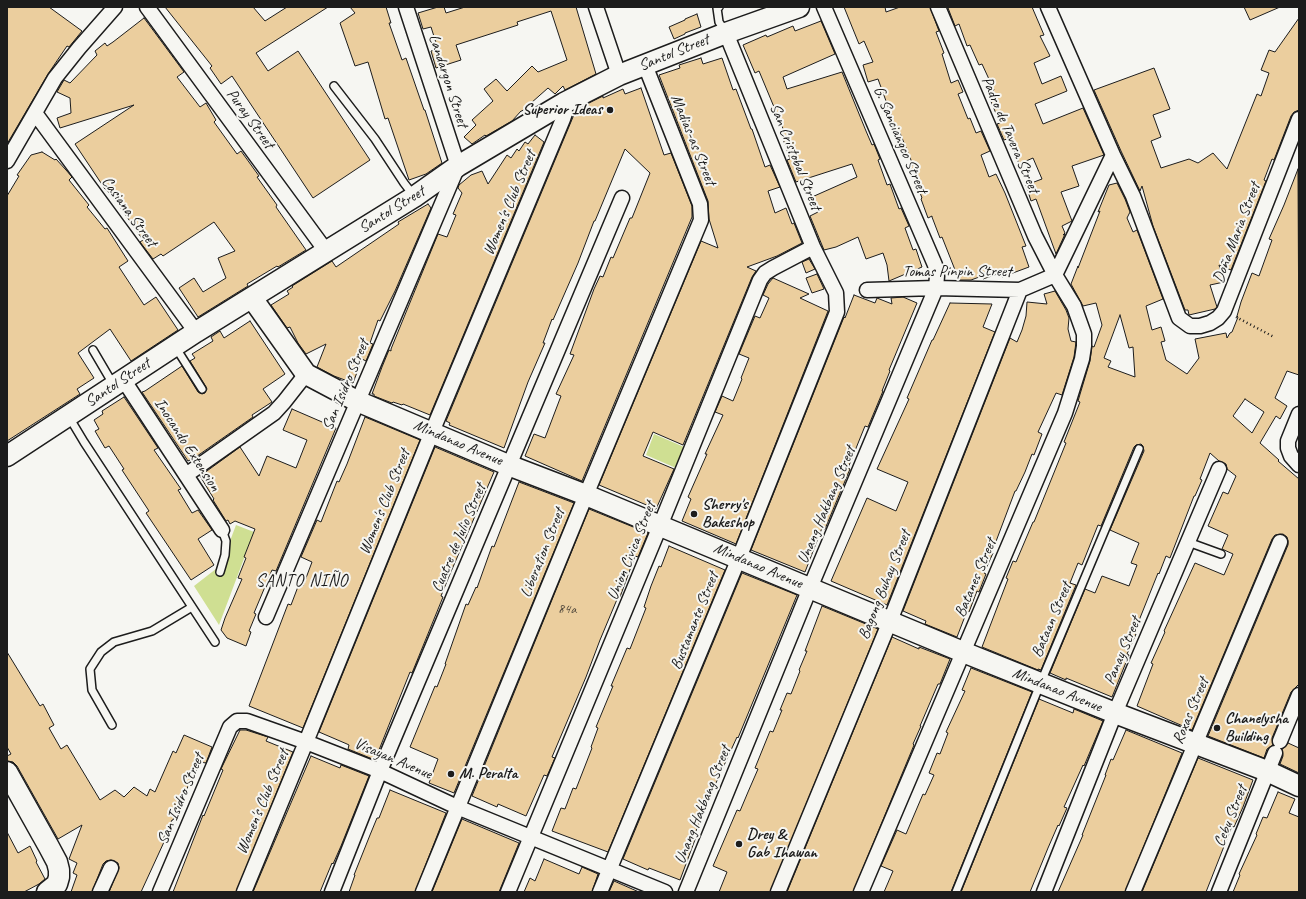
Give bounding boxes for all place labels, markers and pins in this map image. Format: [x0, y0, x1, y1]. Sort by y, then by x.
place label: Superior Ideas [522, 100, 602, 120]
marker: Superior Ideas [605, 105, 615, 115]
place label: Sherry's Bakeshop [702, 495, 754, 533]
marker: Sherry's Bakeshop [689, 509, 699, 519]
place label: Chanelysha Building [1225, 709, 1288, 747]
marker: Chanelysha Building [1212, 723, 1222, 733]
place label: M. Peralta [459, 764, 517, 784]
marker: M. Peralta [446, 769, 456, 779]
place label: Drey & Gab Ihawan [747, 825, 817, 863]
marker: Drey & Gab Ihawan [734, 839, 744, 849]

